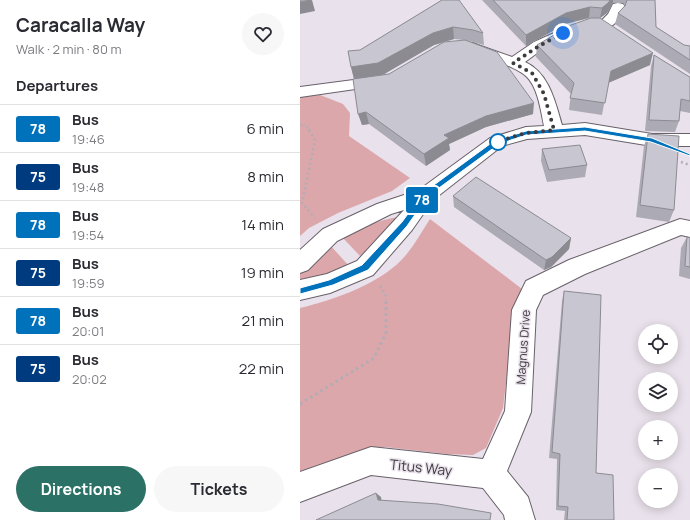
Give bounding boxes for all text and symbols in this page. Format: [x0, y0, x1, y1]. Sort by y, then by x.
text: Caracalla Way [16, 12, 145, 38]
button: heart [242, 13, 284, 55]
your location [553, 23, 573, 43]
text: Walk · 2 min · 80 m [16, 40, 121, 58]
text: Departures [16, 75, 98, 96]
text: Bus [72, 109, 99, 130]
text: 6 min [247, 118, 284, 139]
text: 78 [30, 119, 46, 138]
text: 19:46 [72, 130, 105, 148]
unlabelled marker [489, 133, 507, 151]
text: Bus [72, 157, 99, 178]
text: 8 min [247, 166, 284, 187]
text: 75 [30, 167, 46, 186]
text: 19:48 [72, 178, 104, 196]
line badge: 78 [404, 187, 440, 213]
text: 78 [414, 190, 430, 209]
text: Bus [72, 205, 99, 226]
text: 14 min [241, 214, 284, 235]
text: 78 [30, 215, 46, 234]
text: 19:54 [72, 226, 104, 244]
text: Bus [72, 253, 99, 274]
text: 19 min [241, 262, 284, 283]
text: 75 [30, 263, 46, 282]
text: 19:59 [72, 274, 105, 292]
text: Bus [72, 301, 99, 322]
street label: Magnus Drive [512, 309, 534, 385]
text: 21 min [241, 310, 284, 331]
text: 78 [30, 311, 46, 330]
text: 20:01 [72, 322, 104, 340]
map controls [638, 324, 678, 508]
button: locate [638, 324, 678, 364]
text: Bus [72, 349, 99, 370]
text: 22 min [239, 358, 284, 379]
text: 75 [30, 359, 46, 378]
text: 20:02 [72, 370, 107, 388]
button: layers [638, 372, 678, 412]
button: + [638, 420, 678, 460]
street label: Titus Way [389, 454, 454, 480]
button: Directions [16, 466, 146, 512]
button: Tickets [154, 466, 284, 512]
button: − [638, 468, 678, 508]

